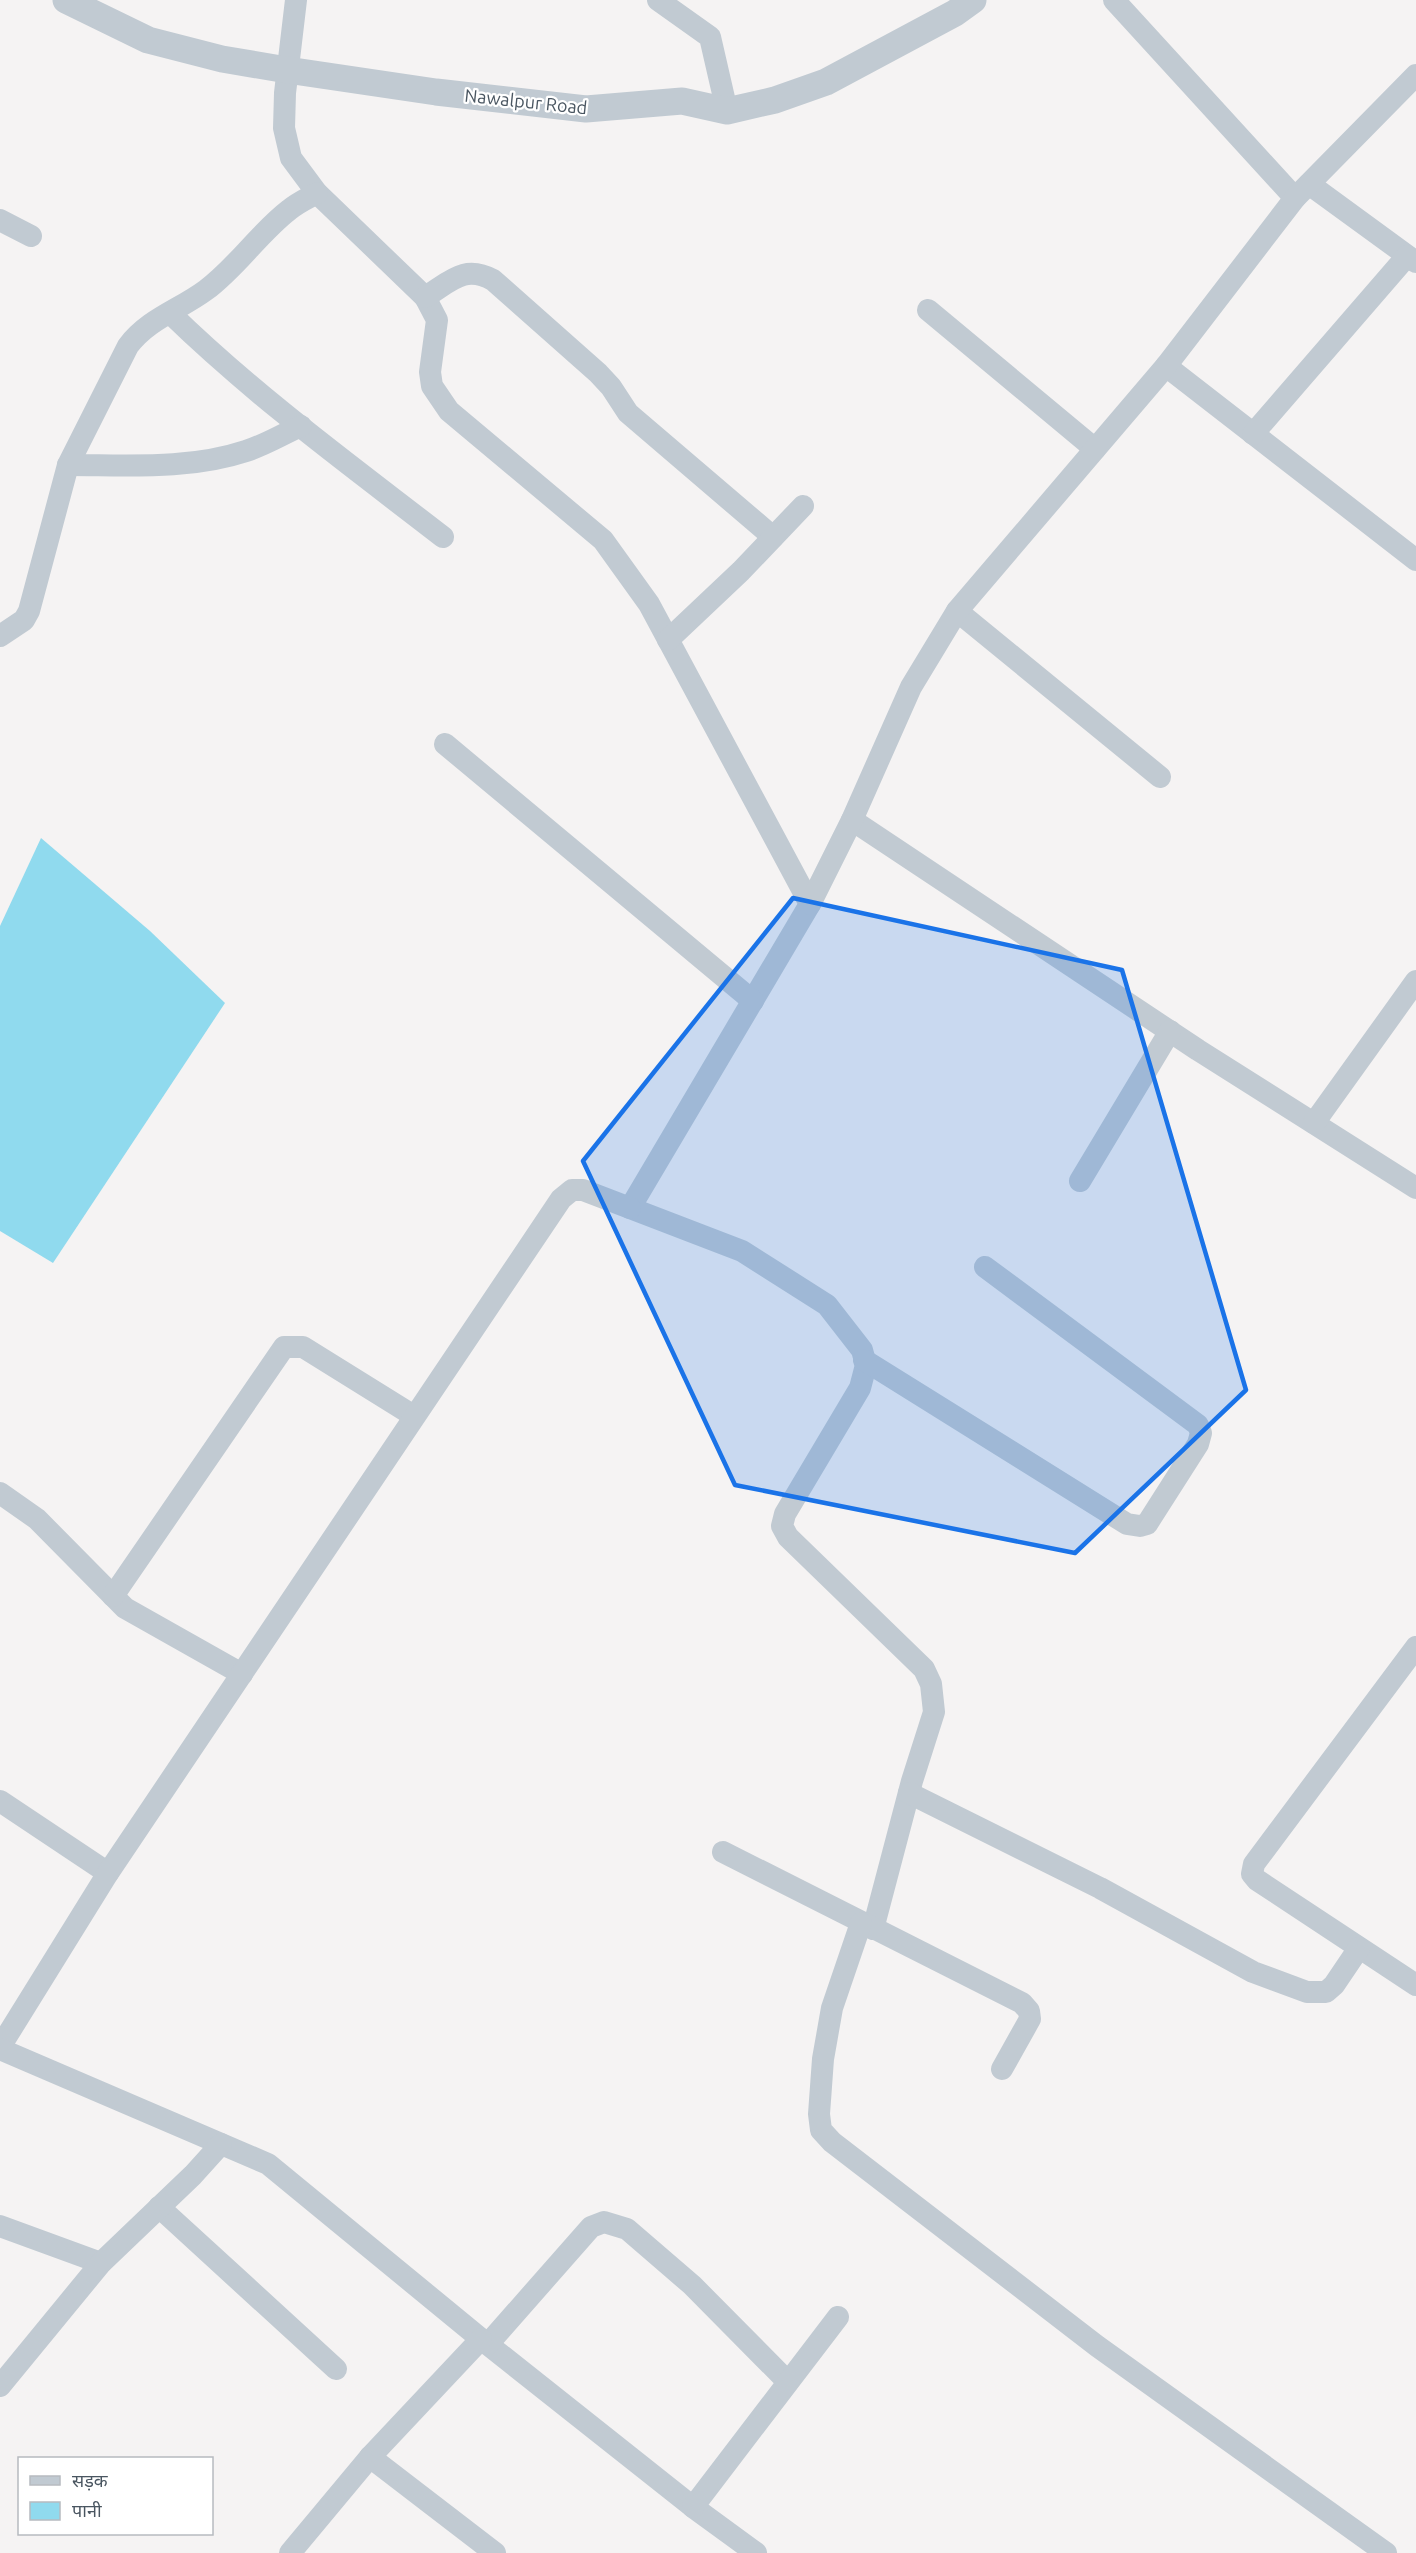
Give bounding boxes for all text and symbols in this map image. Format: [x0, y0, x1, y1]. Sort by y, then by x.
street label: Nawalpur Road [464, 85, 588, 117]
legend [18, 2457, 213, 2535]
text: सड़क [72, 2470, 109, 2491]
text: पानी [72, 2500, 102, 2520]

